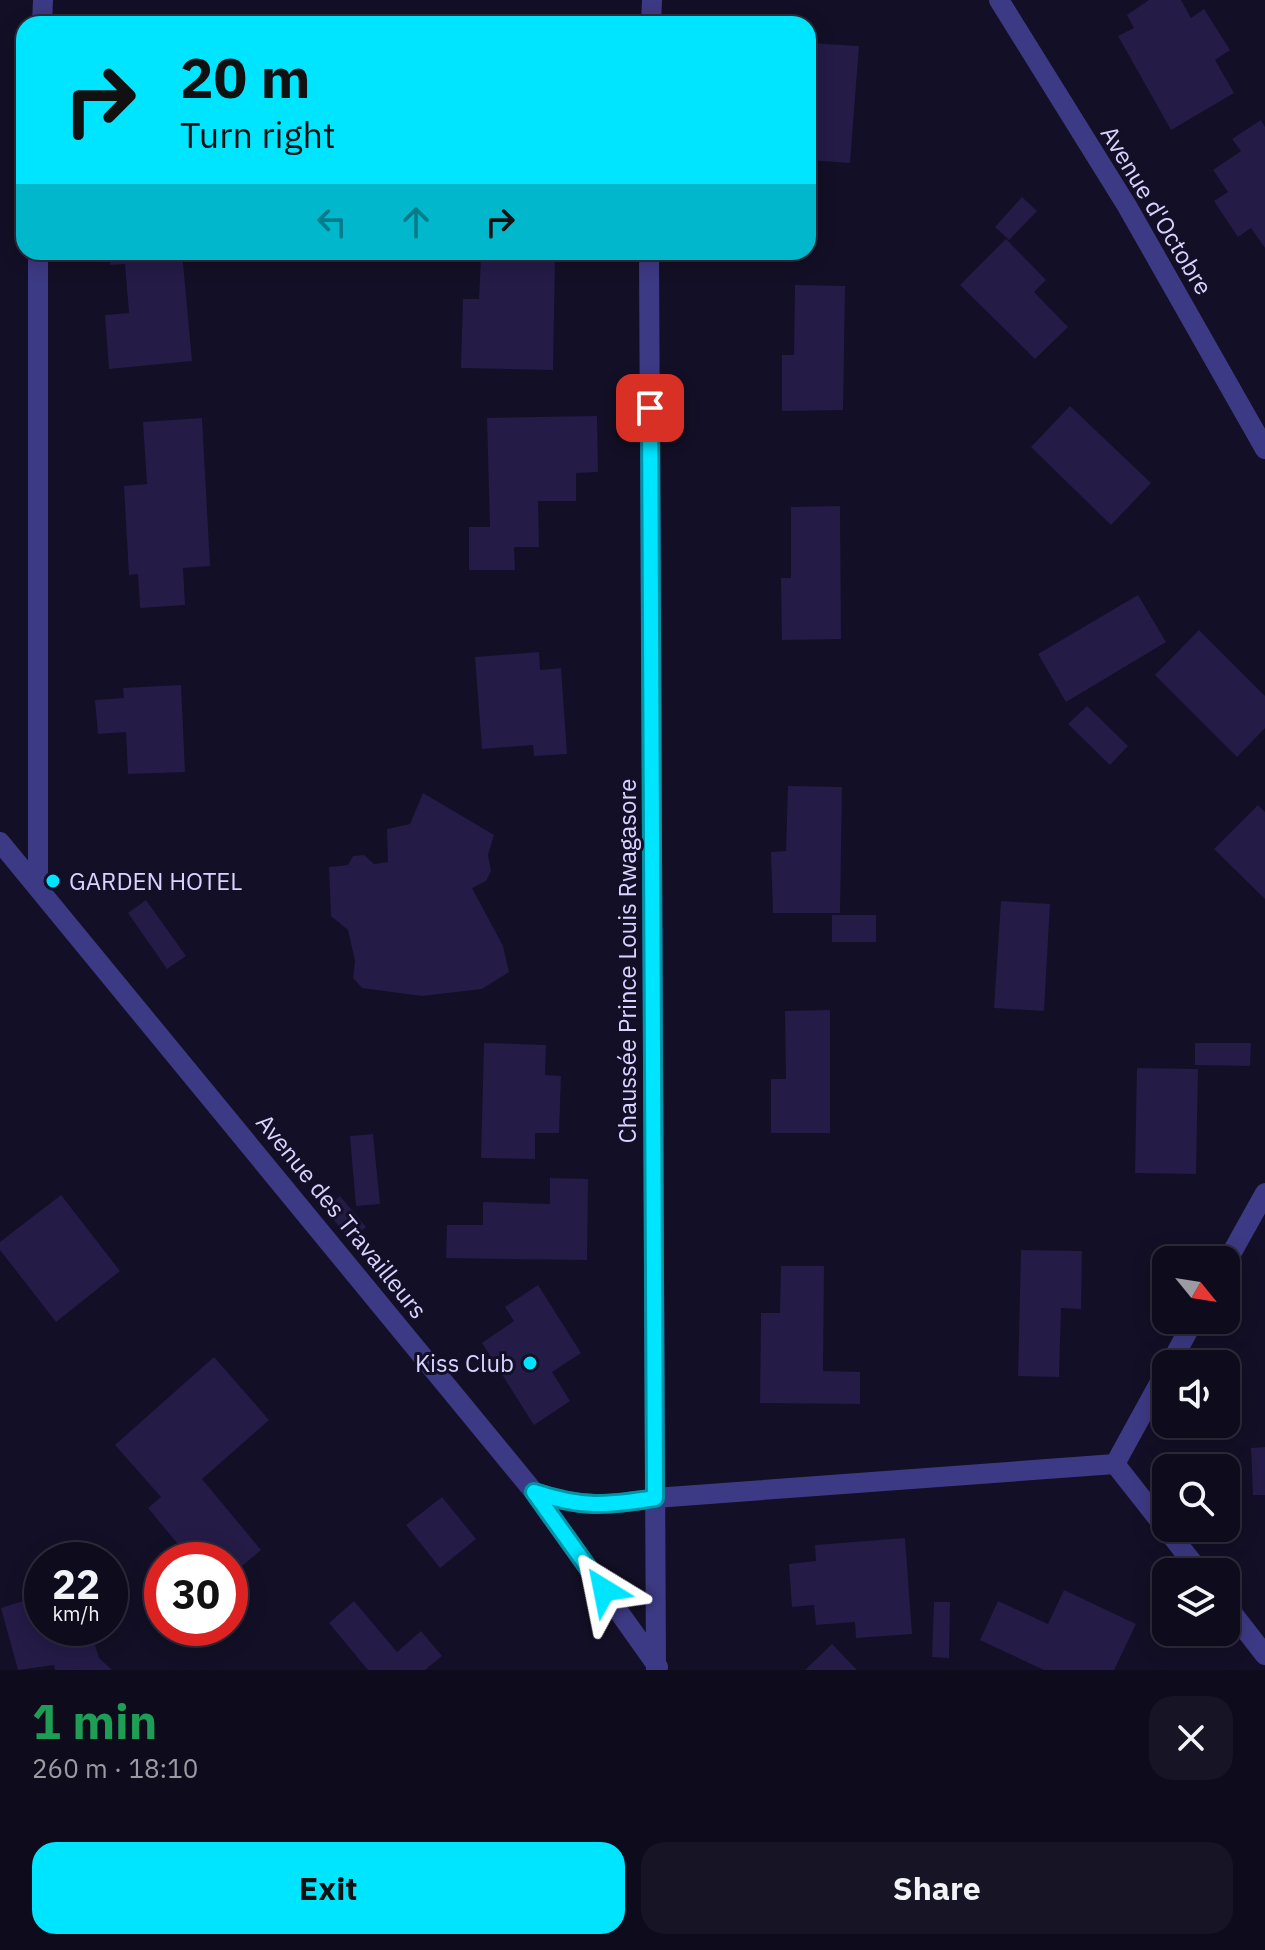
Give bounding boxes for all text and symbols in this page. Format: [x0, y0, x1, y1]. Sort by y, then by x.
text: 20 m [180, 41, 310, 113]
icon: right [48, 48, 152, 152]
text: Turn right [180, 111, 336, 158]
street label: Avenue d'Octobre [1094, 120, 1220, 300]
icon: left [310, 200, 354, 244]
icon: ahead [394, 200, 438, 244]
icon: right [478, 200, 522, 244]
pin [616, 374, 684, 442]
icon: arrive [628, 386, 672, 430]
street label: Chaussée Prince Louis Rwagasore [611, 779, 643, 1143]
place label: GARDEN HOTEL [69, 865, 242, 897]
marker: GARDEN HOTEL [44, 872, 62, 890]
street label: Avenue des Travailleurs [249, 1107, 435, 1325]
north arrow [1152, 1246, 1240, 1334]
map controls [1152, 1246, 1240, 1646]
place label: Kiss Club [415, 1347, 514, 1379]
button: sound [1152, 1350, 1240, 1438]
marker: Kiss Club [521, 1354, 539, 1372]
button: search [1152, 1454, 1240, 1542]
speed limit sign: 30 [144, 1542, 248, 1646]
position arrow [562, 1548, 646, 1632]
text: 22 [52, 1558, 100, 1610]
button: layers [1152, 1558, 1240, 1646]
text: km/h [52, 1600, 100, 1627]
text: 1 min [32, 1690, 157, 1752]
button: close [1149, 1696, 1233, 1780]
text: 260 m · 18:10 [32, 1751, 198, 1785]
button: Exit [32, 1842, 625, 1934]
button: Share [641, 1842, 1233, 1934]

